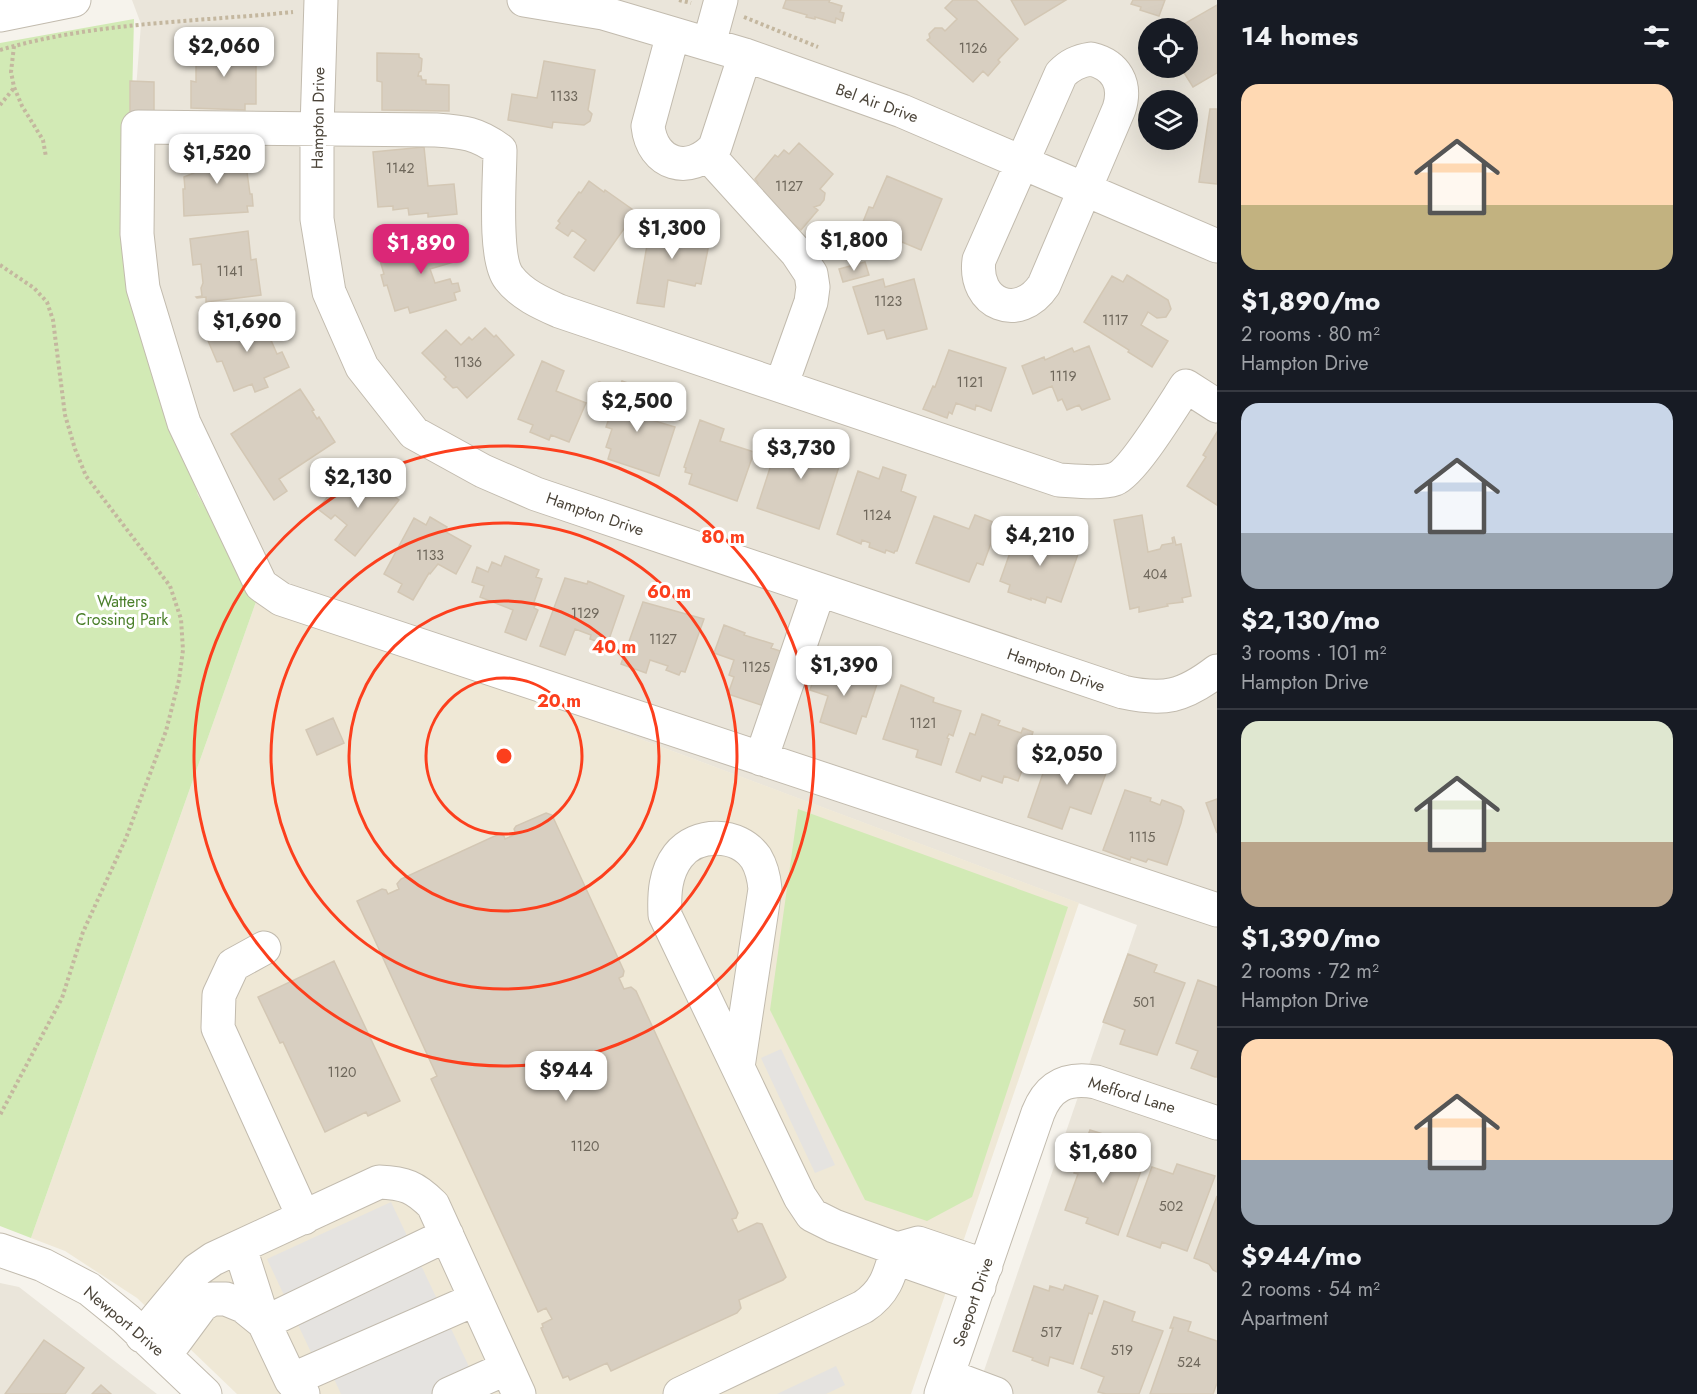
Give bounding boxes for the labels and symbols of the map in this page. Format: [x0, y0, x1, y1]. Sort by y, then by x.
pin: $2,060 [175, 27, 273, 78]
house number: 1126 [959, 38, 987, 58]
street label: Hampton Drive [306, 67, 330, 169]
street label: Bel Air Drive [833, 77, 921, 129]
house number: 1133 [550, 86, 578, 106]
pin: $1,520 [168, 134, 266, 185]
house number: 1142 [386, 158, 414, 178]
house number: 1127 [775, 176, 804, 196]
pin: $1,300 [623, 209, 721, 260]
pin: $1,800 [805, 221, 903, 272]
pin: $1,890 [372, 224, 470, 275]
house number: 1141 [216, 261, 244, 281]
house number: 1123 [874, 291, 902, 311]
pin: $1,690 [198, 302, 296, 353]
house number: 1117 [1102, 310, 1129, 330]
house number: 1136 [454, 352, 482, 372]
house number: 1119 [1050, 366, 1076, 386]
house number: 1121 [957, 372, 983, 392]
pin: $2,500 [588, 382, 686, 433]
pin: $3,730 [752, 429, 850, 480]
pin: $2,130 [309, 458, 407, 509]
street label: Hampton Drive [543, 487, 647, 541]
house number: 1124 [863, 505, 891, 525]
pin: $4,210 [991, 516, 1089, 567]
text: 80 m [701, 524, 745, 550]
house number: 1133 [416, 545, 444, 565]
house number: 404 [1143, 564, 1167, 584]
text: 60 m [647, 579, 691, 605]
park label: Watters Crossing Park [76, 590, 169, 631]
house number: 1129 [571, 603, 599, 623]
house number: 1127 [649, 629, 678, 649]
text: 40 m [592, 634, 636, 660]
street label: Hampton Drive [1004, 643, 1108, 697]
pin: $1,390 [795, 646, 893, 697]
house number: 1125 [742, 657, 770, 677]
text: 20 m [537, 688, 581, 714]
house number: 1121 [910, 713, 936, 733]
pin: $2,050 [1018, 735, 1116, 786]
centre of rings [494, 746, 514, 766]
house number: 1115 [1129, 827, 1156, 847]
house number: 501 [1133, 992, 1155, 1012]
pin: $944 [530, 1051, 602, 1102]
house number: 1120 [328, 1062, 356, 1082]
street label: Mefford Lane [1086, 1071, 1178, 1119]
pin: $1,680 [1054, 1133, 1152, 1184]
house number: 1120 [571, 1136, 599, 1156]
house number: 502 [1159, 1196, 1183, 1216]
street label: Seeport Drive [947, 1254, 999, 1350]
street label: Newport Drive [79, 1280, 169, 1362]
house number: 517 [1040, 1322, 1062, 1342]
house number: 519 [1111, 1340, 1133, 1360]
house number: 524 [1177, 1352, 1201, 1372]

